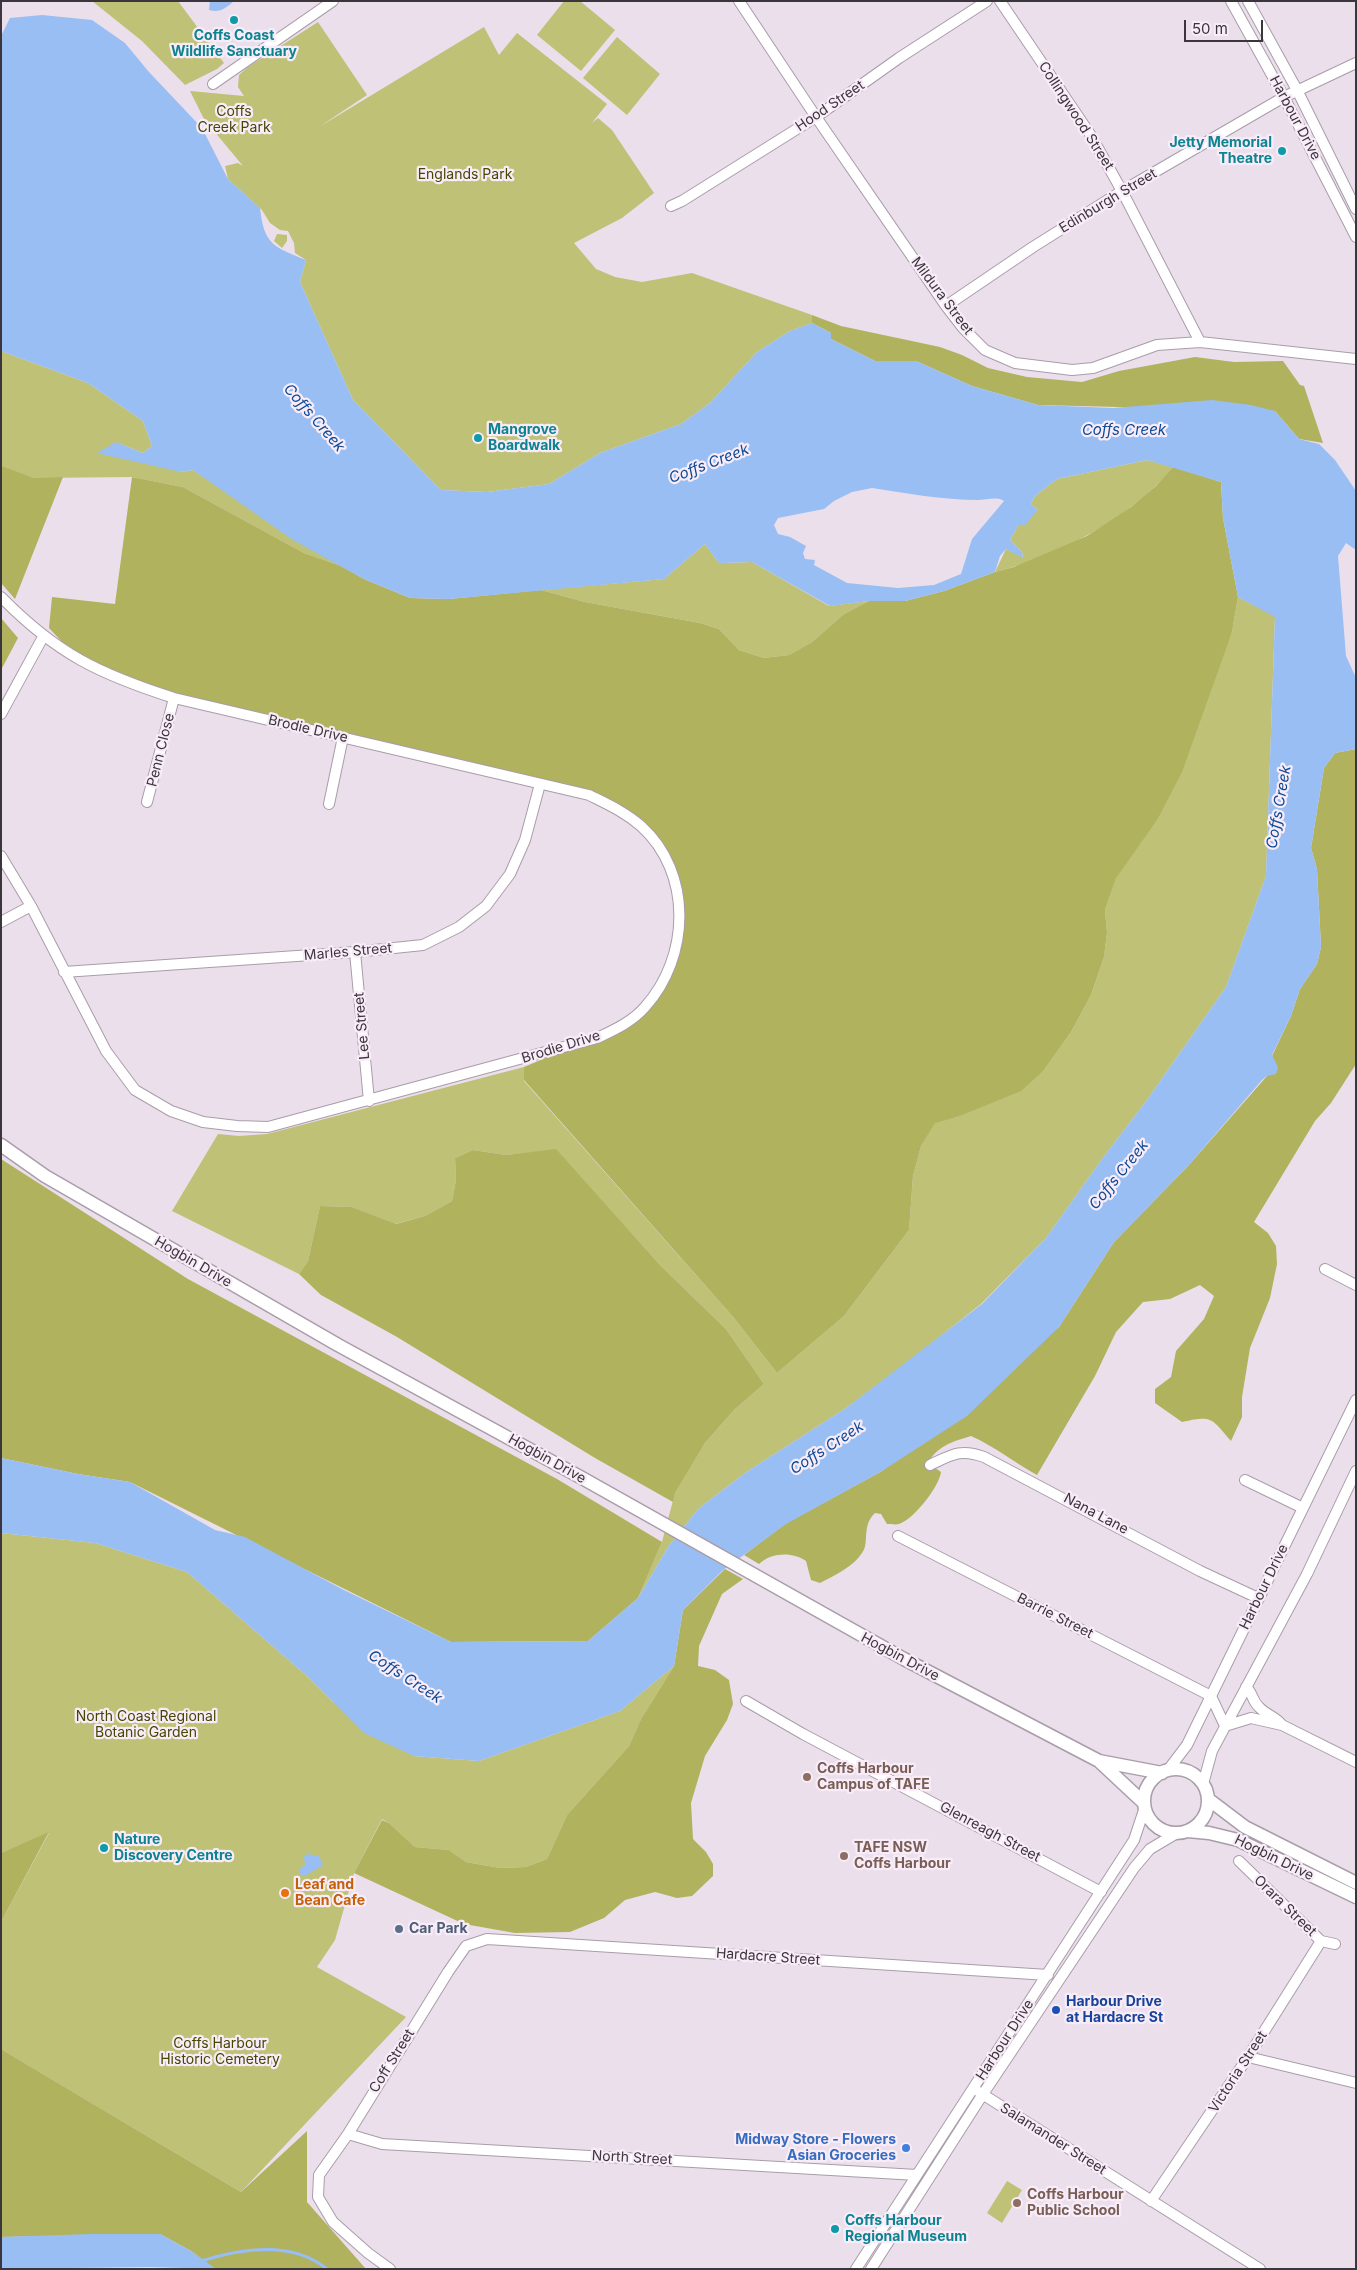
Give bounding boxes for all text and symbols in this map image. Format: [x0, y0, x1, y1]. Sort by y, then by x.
scale bar [1187, 10, 1266, 42]
marker: Coffs Coast Wildlife Sanctuary [228, 14, 240, 26]
text: 50 m [1192, 19, 1228, 38]
place label: Coffs Coast Wildlife Sanctuary [171, 28, 297, 60]
street label: Collingwood Street [1035, 59, 1117, 173]
street label: Harbour Drive [1266, 73, 1324, 163]
street label: Hood Street [792, 77, 868, 135]
park label: Coffs Creek Park [197, 104, 271, 136]
place label: Jetty Memorial Theatre [1169, 135, 1272, 168]
marker: Jetty Memorial Theatre [1276, 145, 1288, 157]
street label: Edinburgh Street [1056, 165, 1160, 237]
park label: Englands Park [418, 167, 512, 183]
street label: Mildura Street [907, 254, 977, 338]
water label: Coffs Creek [280, 380, 348, 456]
water label: Coffs Creek [1082, 421, 1166, 439]
place label: Mangrove Boardwalk [488, 422, 560, 454]
marker: Mangrove Boardwalk [472, 432, 484, 444]
water label: Coffs Creek [666, 441, 752, 487]
street label: Penn Close [144, 712, 178, 788]
street label: Brodie Drive [266, 712, 350, 746]
water label: Coffs Creek [1263, 764, 1295, 850]
street label: Marles Street [303, 940, 393, 964]
street label: Lee Street [351, 992, 373, 1060]
street label: Brodie Drive [520, 1027, 602, 1067]
water label: Coffs Creek [1086, 1137, 1152, 1213]
street label: Hogbin Drive [151, 1233, 235, 1291]
water label: Coffs Creek [787, 1418, 867, 1478]
street label: Hogbin Drive [505, 1431, 589, 1487]
street label: Nana Lane [1061, 1490, 1131, 1538]
street label: Harbour Drive [1236, 1542, 1292, 1632]
street label: Barrie Street [1014, 1590, 1096, 1642]
street label: Hogbin Drive [858, 1629, 942, 1685]
water label: Coffs Creek [365, 1647, 445, 1707]
park label: North Coast Regional Botanic Garden [76, 1709, 216, 1741]
place label: Coffs Harbour Campus of TAFE [817, 1761, 930, 1794]
marker: Coffs Harbour Campus of TAFE [801, 1771, 813, 1783]
street label: Glenreagh Street [937, 1798, 1043, 1866]
place label: Nature Discovery Centre [114, 1832, 233, 1864]
street label: Hogbin Drive [1232, 1832, 1316, 1884]
place label: TAFE NSW Coffs Harbour [854, 1840, 951, 1872]
marker: Nature Discovery Centre [98, 1842, 110, 1854]
marker: TAFE NSW Coffs Harbour [838, 1850, 850, 1862]
street label: Orara Street [1250, 1872, 1320, 1940]
place label: Leaf and Bean Cafe [295, 1877, 365, 1910]
marker: Leaf and Bean Cafe [279, 1887, 291, 1899]
place label: Car Park [409, 1921, 468, 1937]
marker: Car Park [393, 1923, 405, 1935]
street label: Hardacre Street [715, 1945, 821, 1969]
place label: Harbour Drive at Hardacre St [1066, 1994, 1163, 2026]
street label: Harbour Drive [973, 1996, 1037, 2084]
marker: Harbour Drive at Hardacre St [1050, 2004, 1062, 2016]
street label: Coff Street [366, 2026, 418, 2096]
street label: Victoria Street [1205, 2028, 1271, 2116]
park label: Coffs Harbour Historic Cemetery [160, 2036, 280, 2068]
street label: Salamander Street [997, 2100, 1109, 2178]
place label: Midway Store - Flowers Asian Groceries [735, 2132, 896, 2164]
marker: Midway Store - Flowers Asian Groceries [900, 2142, 912, 2154]
street label: North Street [591, 2147, 673, 2169]
place label: Coffs Harbour Public School [1027, 2187, 1124, 2220]
marker: Coffs Harbour Public School [1011, 2197, 1023, 2209]
place label: Coffs Harbour Regional Museum [845, 2213, 967, 2246]
marker: Coffs Harbour Regional Museum [829, 2223, 841, 2235]

